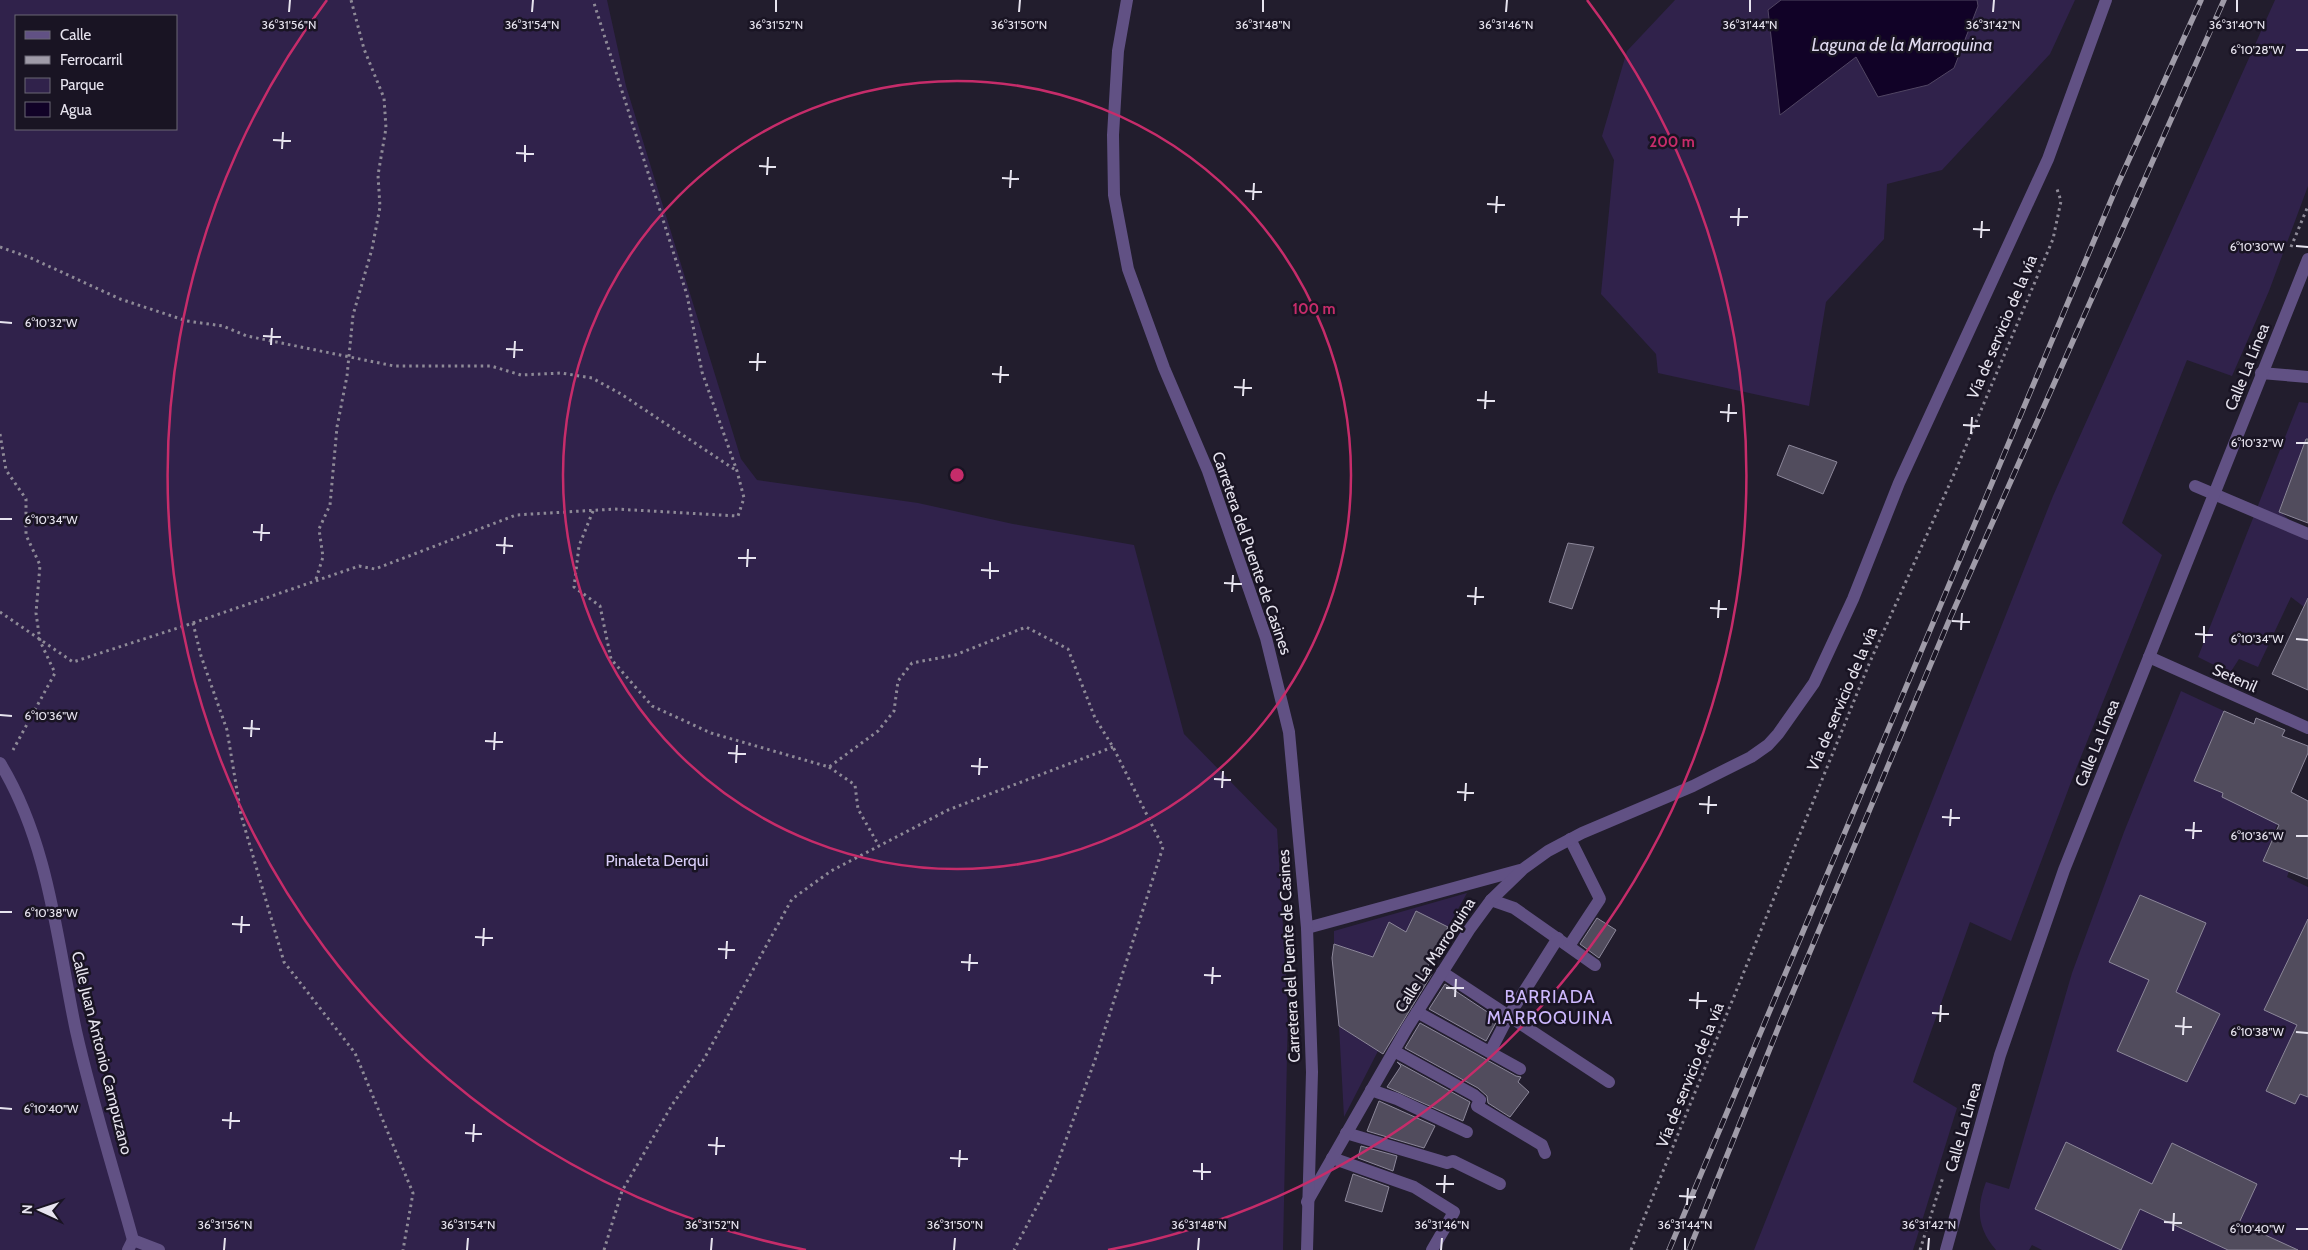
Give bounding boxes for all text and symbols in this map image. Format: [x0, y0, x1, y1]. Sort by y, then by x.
legend [15, 15, 178, 130]
text: 36°31'56"N [262, 17, 316, 32]
text: 36°31'54"N [505, 17, 559, 32]
text: 36°31'52"N [749, 17, 803, 32]
text: 36°31'50"N [991, 17, 1047, 32]
text: 36°31'48"N [1235, 17, 1291, 32]
text: 36°31'46"N [1479, 17, 1533, 32]
text: 36°31'44"N [1723, 17, 1777, 32]
text: 36°31'42"N [1966, 17, 2020, 32]
text: 36°31'40"N [2209, 17, 2265, 32]
text: Calle [60, 26, 91, 44]
water label: Laguna de la Marroquina [1811, 34, 1993, 56]
text: 6°10'28"W [2230, 42, 2284, 57]
text: Ferrocarril [60, 51, 123, 69]
text: Parque [60, 76, 104, 94]
text: Agua [60, 101, 92, 119]
text: 200 m [1649, 133, 1695, 151]
text: 6°10'30"W [2230, 239, 2285, 254]
street label: Vía de servicio de la vía [1963, 252, 2041, 402]
text: 100 m [1292, 300, 1336, 318]
text: 6°10'32"W [25, 315, 78, 330]
street label: Calle La Línea [2221, 320, 2273, 413]
text: 6°10'32"W [2231, 435, 2284, 450]
street label: Carretera del Puente de Casines [1208, 449, 1296, 657]
centre of rings [948, 466, 966, 484]
text: 6°10'34"W [24, 512, 78, 527]
street label: Vía de servicio de la vía [1803, 624, 1881, 774]
text: 6°10'34"W [2230, 631, 2284, 646]
street label: Setenil [2210, 660, 2261, 696]
street label: Calle La Línea [2071, 696, 2123, 789]
text: 6°10'36"W [24, 708, 78, 723]
text: 6°10'36"W [2230, 828, 2284, 843]
street label: Carretera del Puente de Casines [1274, 849, 1304, 1063]
park label: Pinaleta Derqui [606, 851, 708, 870]
street label: Calle La Marroquina [1391, 894, 1479, 1016]
text: 6°10'38"W [24, 905, 78, 920]
street label: Calle Juan Antonio Campuzano [68, 949, 137, 1157]
district label: BARRIADA MARROQUINA [1487, 986, 1613, 1029]
street label: Vía de servicio de la vía [1652, 999, 1728, 1150]
text: 6°10'38"W [2230, 1024, 2284, 1039]
street label: Calle La Línea [1941, 1080, 1985, 1174]
text: 6°10'40"W [24, 1101, 79, 1116]
north arrow [15, 1185, 65, 1235]
text: N [18, 1204, 36, 1215]
text: 36°31'56"N [198, 1217, 252, 1232]
text: 36°31'54"N [441, 1217, 495, 1232]
text: 36°31'52"N [685, 1217, 739, 1232]
text: 36°31'50"N [927, 1217, 983, 1232]
text: 36°31'48"N [1171, 1217, 1227, 1232]
text: 36°31'46"N [1415, 1217, 1469, 1232]
text: 36°31'44"N [1658, 1217, 1712, 1232]
text: 36°31'42"N [1902, 1217, 1956, 1232]
text: 6°10'40"W [2230, 1221, 2285, 1236]

